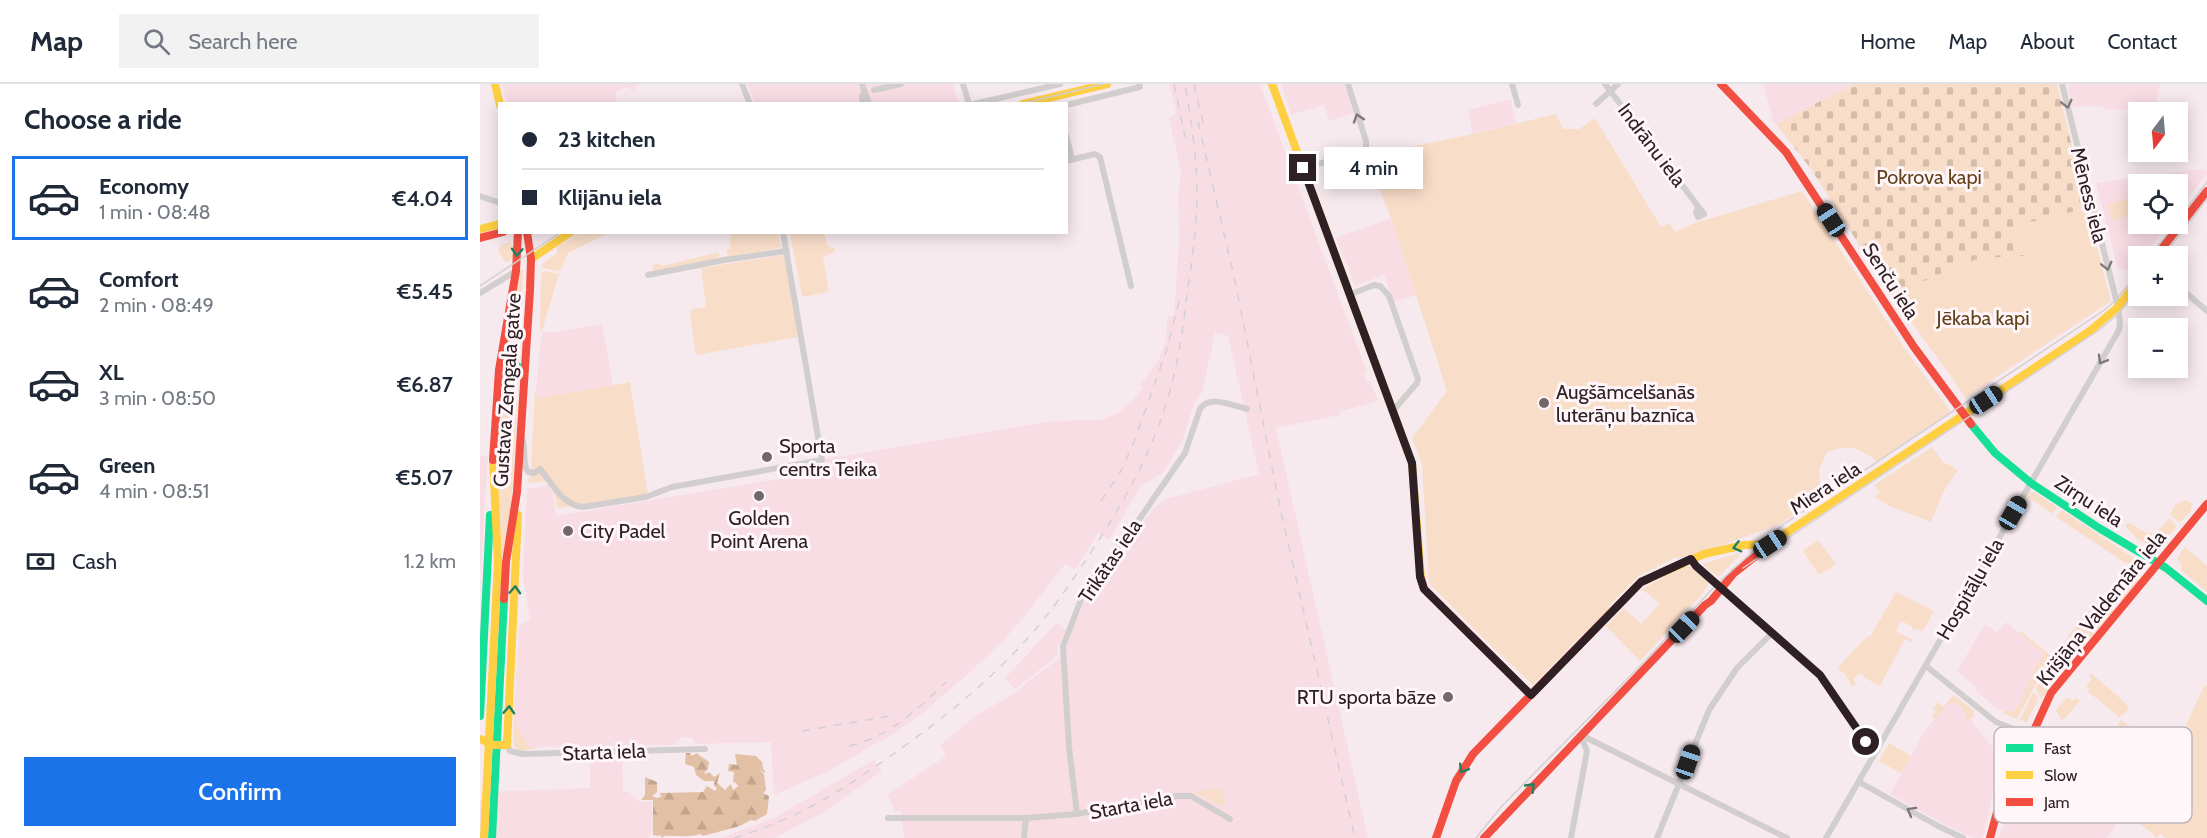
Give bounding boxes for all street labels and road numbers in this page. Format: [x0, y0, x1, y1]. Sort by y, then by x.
street label: Indrānu iela [1613, 99, 1691, 192]
street label: Mēness iela [2066, 145, 2113, 246]
street label: Senču iela [1858, 238, 1925, 324]
street label: Gustava Zemgala gatve [488, 292, 526, 488]
street label: Miera iela [1785, 456, 1865, 520]
street label: Zirņu iela [2050, 470, 2128, 533]
street label: Trikātas iela [1073, 514, 1147, 607]
street label: Krišjāņa Valdemāra iela [2031, 525, 2172, 691]
street label: Hospitāļu iela [1931, 534, 2010, 645]
street label: Starta iela [562, 739, 647, 765]
street label: Starta iela [1088, 786, 1175, 824]

